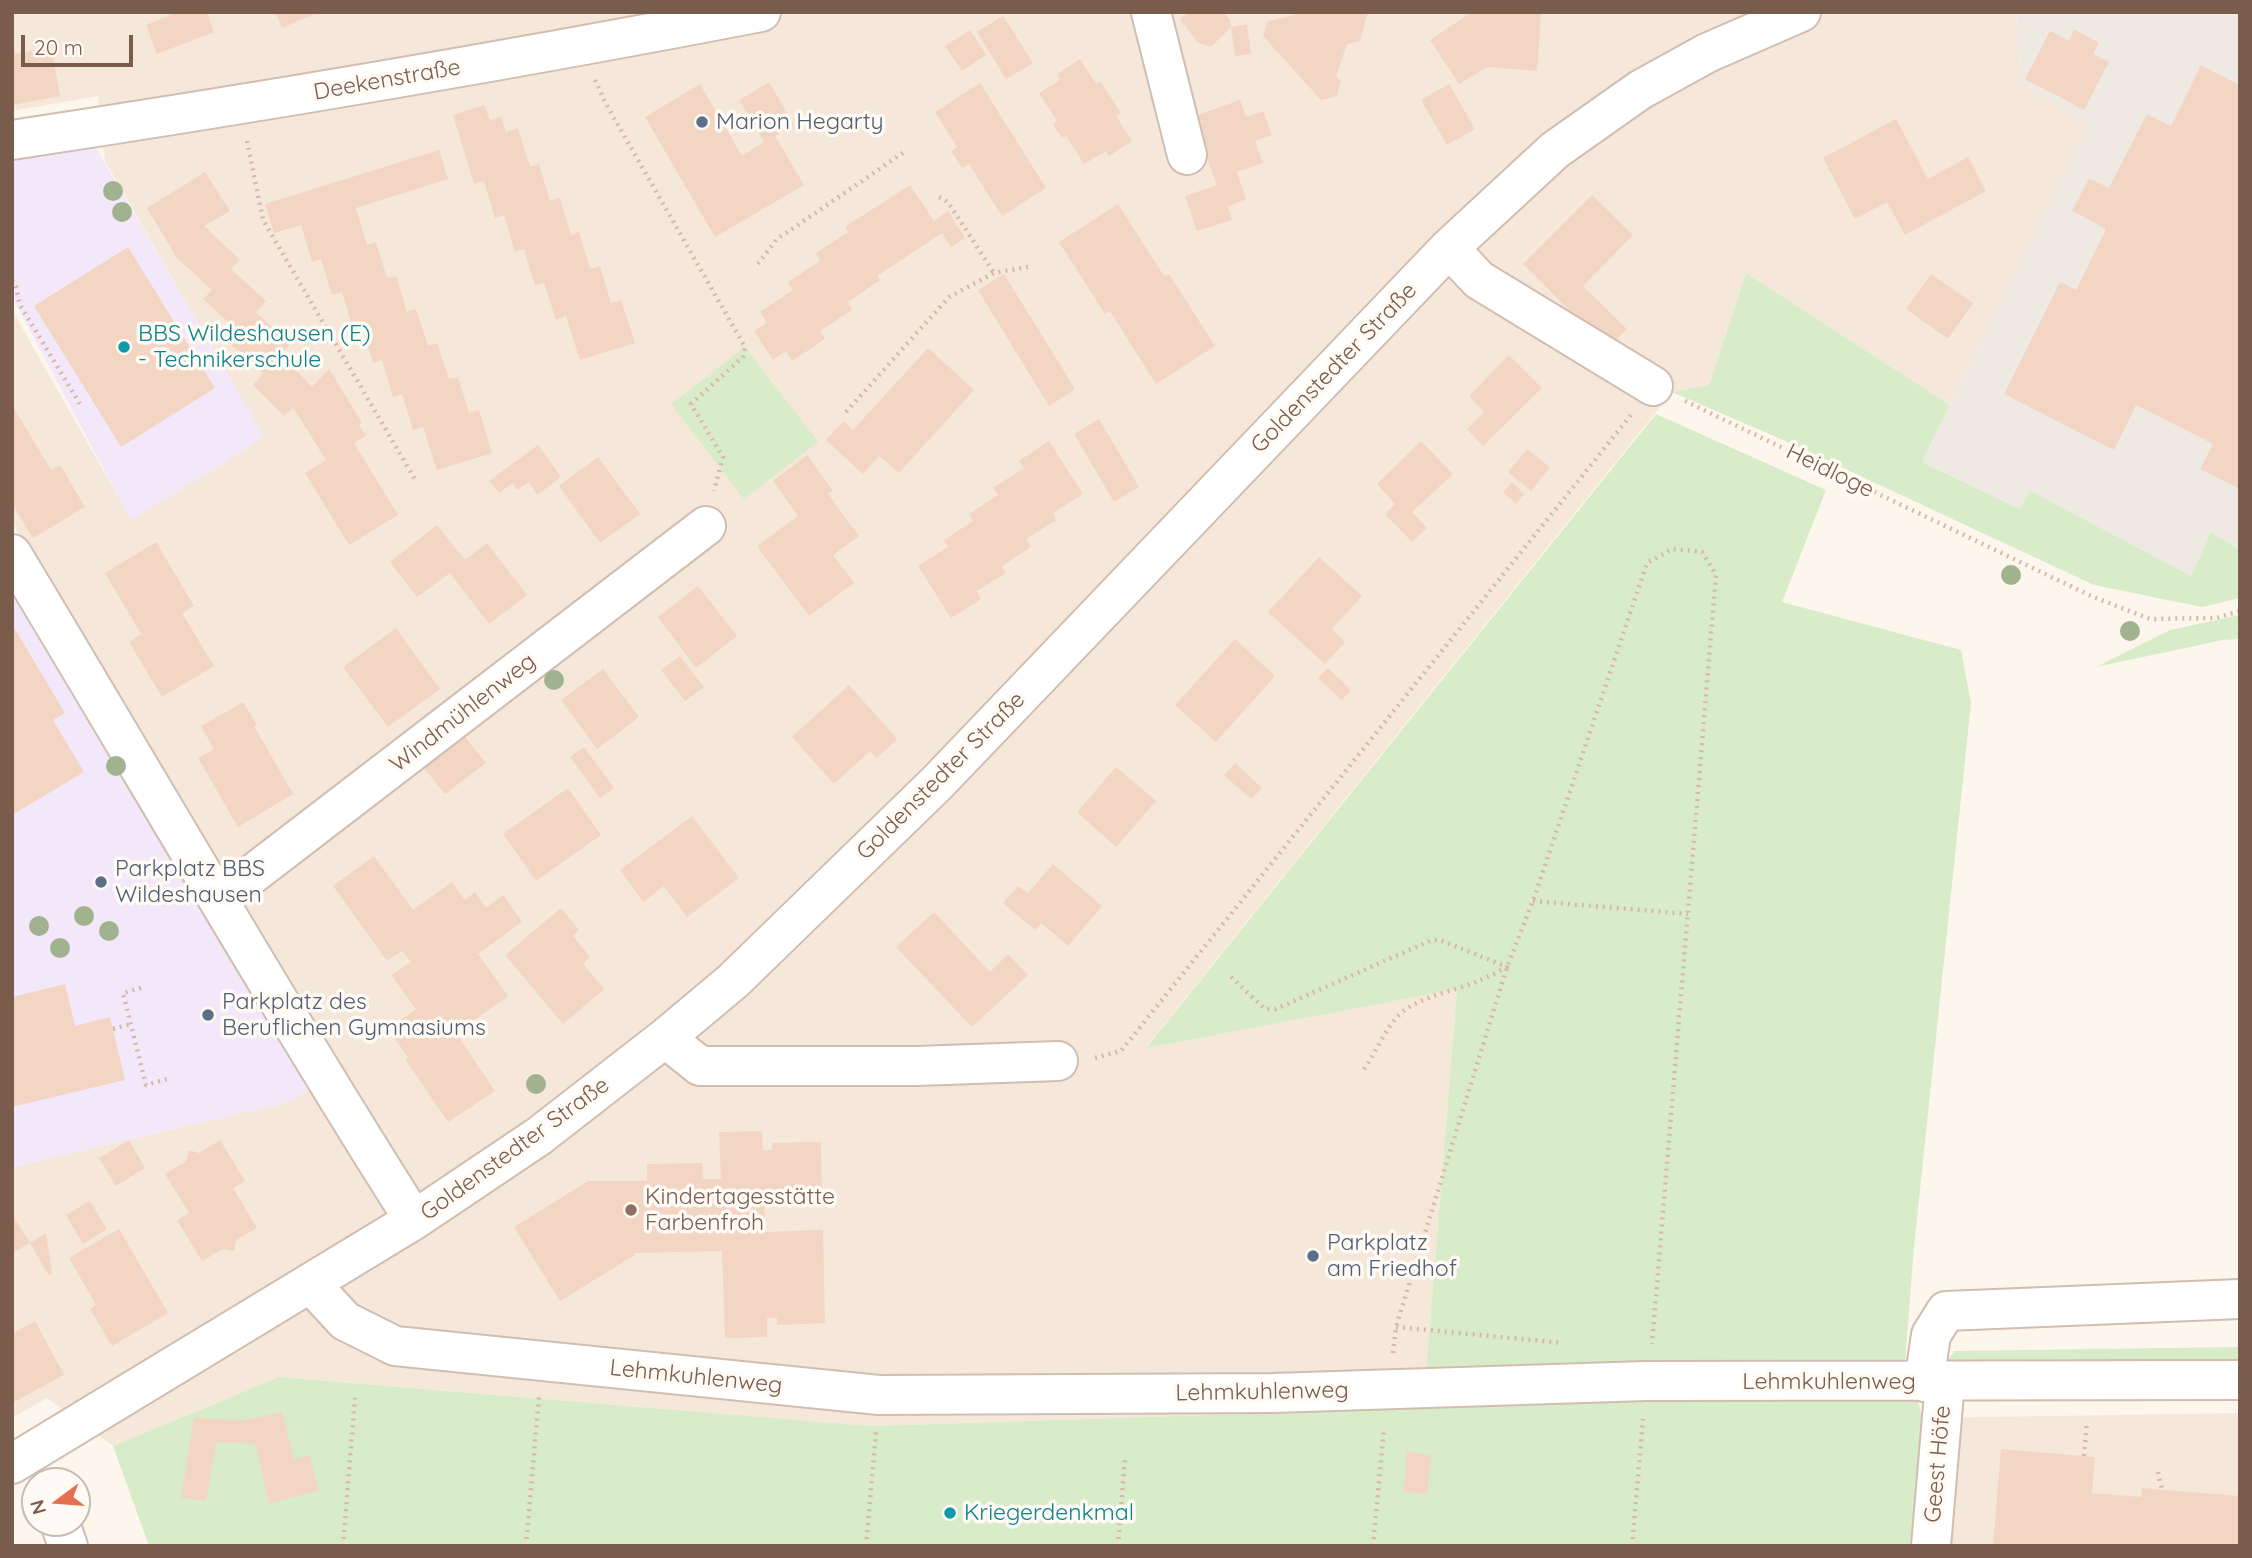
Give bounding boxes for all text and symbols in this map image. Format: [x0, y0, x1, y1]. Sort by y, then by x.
scale bar [24, 21, 136, 65]
text: 20 m [34, 34, 83, 60]
street label: Deekenstraße [311, 53, 463, 107]
place label: Marion Hegarty [716, 108, 884, 136]
marker: Marion Hegarty [694, 114, 710, 130]
street label: Goldenstedter Straße [1245, 277, 1423, 459]
place label: BBS Wildeshausen (E) - Technikerschule [138, 320, 371, 374]
marker: BBS Wildeshausen (E) - Technikerschule [116, 339, 132, 355]
street label: Heidloge [1782, 438, 1878, 504]
street label: Windmühlenweg [385, 648, 541, 778]
street label: Goldenstedter Straße [851, 686, 1031, 866]
place label: Parkplatz BBS Wildeshausen [115, 855, 265, 909]
marker: Parkplatz BBS Wildeshausen [93, 874, 109, 890]
place label: Parkplatz des Beruflichen Gymnasiums [222, 988, 486, 1042]
marker: Parkplatz des Beruflichen Gymnasiums [200, 1007, 216, 1023]
street label: Goldenstedter Straße [415, 1071, 615, 1227]
place label: Kindertagesstätte Farbenfroh [645, 1183, 835, 1237]
marker: Kindertagesstätte Farbenfroh [623, 1202, 639, 1218]
place label: Parkplatz am Friedhof [1327, 1229, 1457, 1283]
marker: Parkplatz am Friedhof [1305, 1248, 1321, 1264]
street label: Lehmkuhlenweg [608, 1354, 784, 1400]
street label: Lehmkuhlenweg [1742, 1368, 1916, 1396]
street label: Lehmkuhlenweg [1175, 1377, 1349, 1407]
street label: Geest Höfe [1919, 1404, 1957, 1524]
north arrow [21, 1467, 91, 1537]
text: N [24, 1497, 51, 1517]
place label: Kriegerdenkmal [964, 1499, 1134, 1527]
marker: Kriegerdenkmal [942, 1505, 958, 1521]

